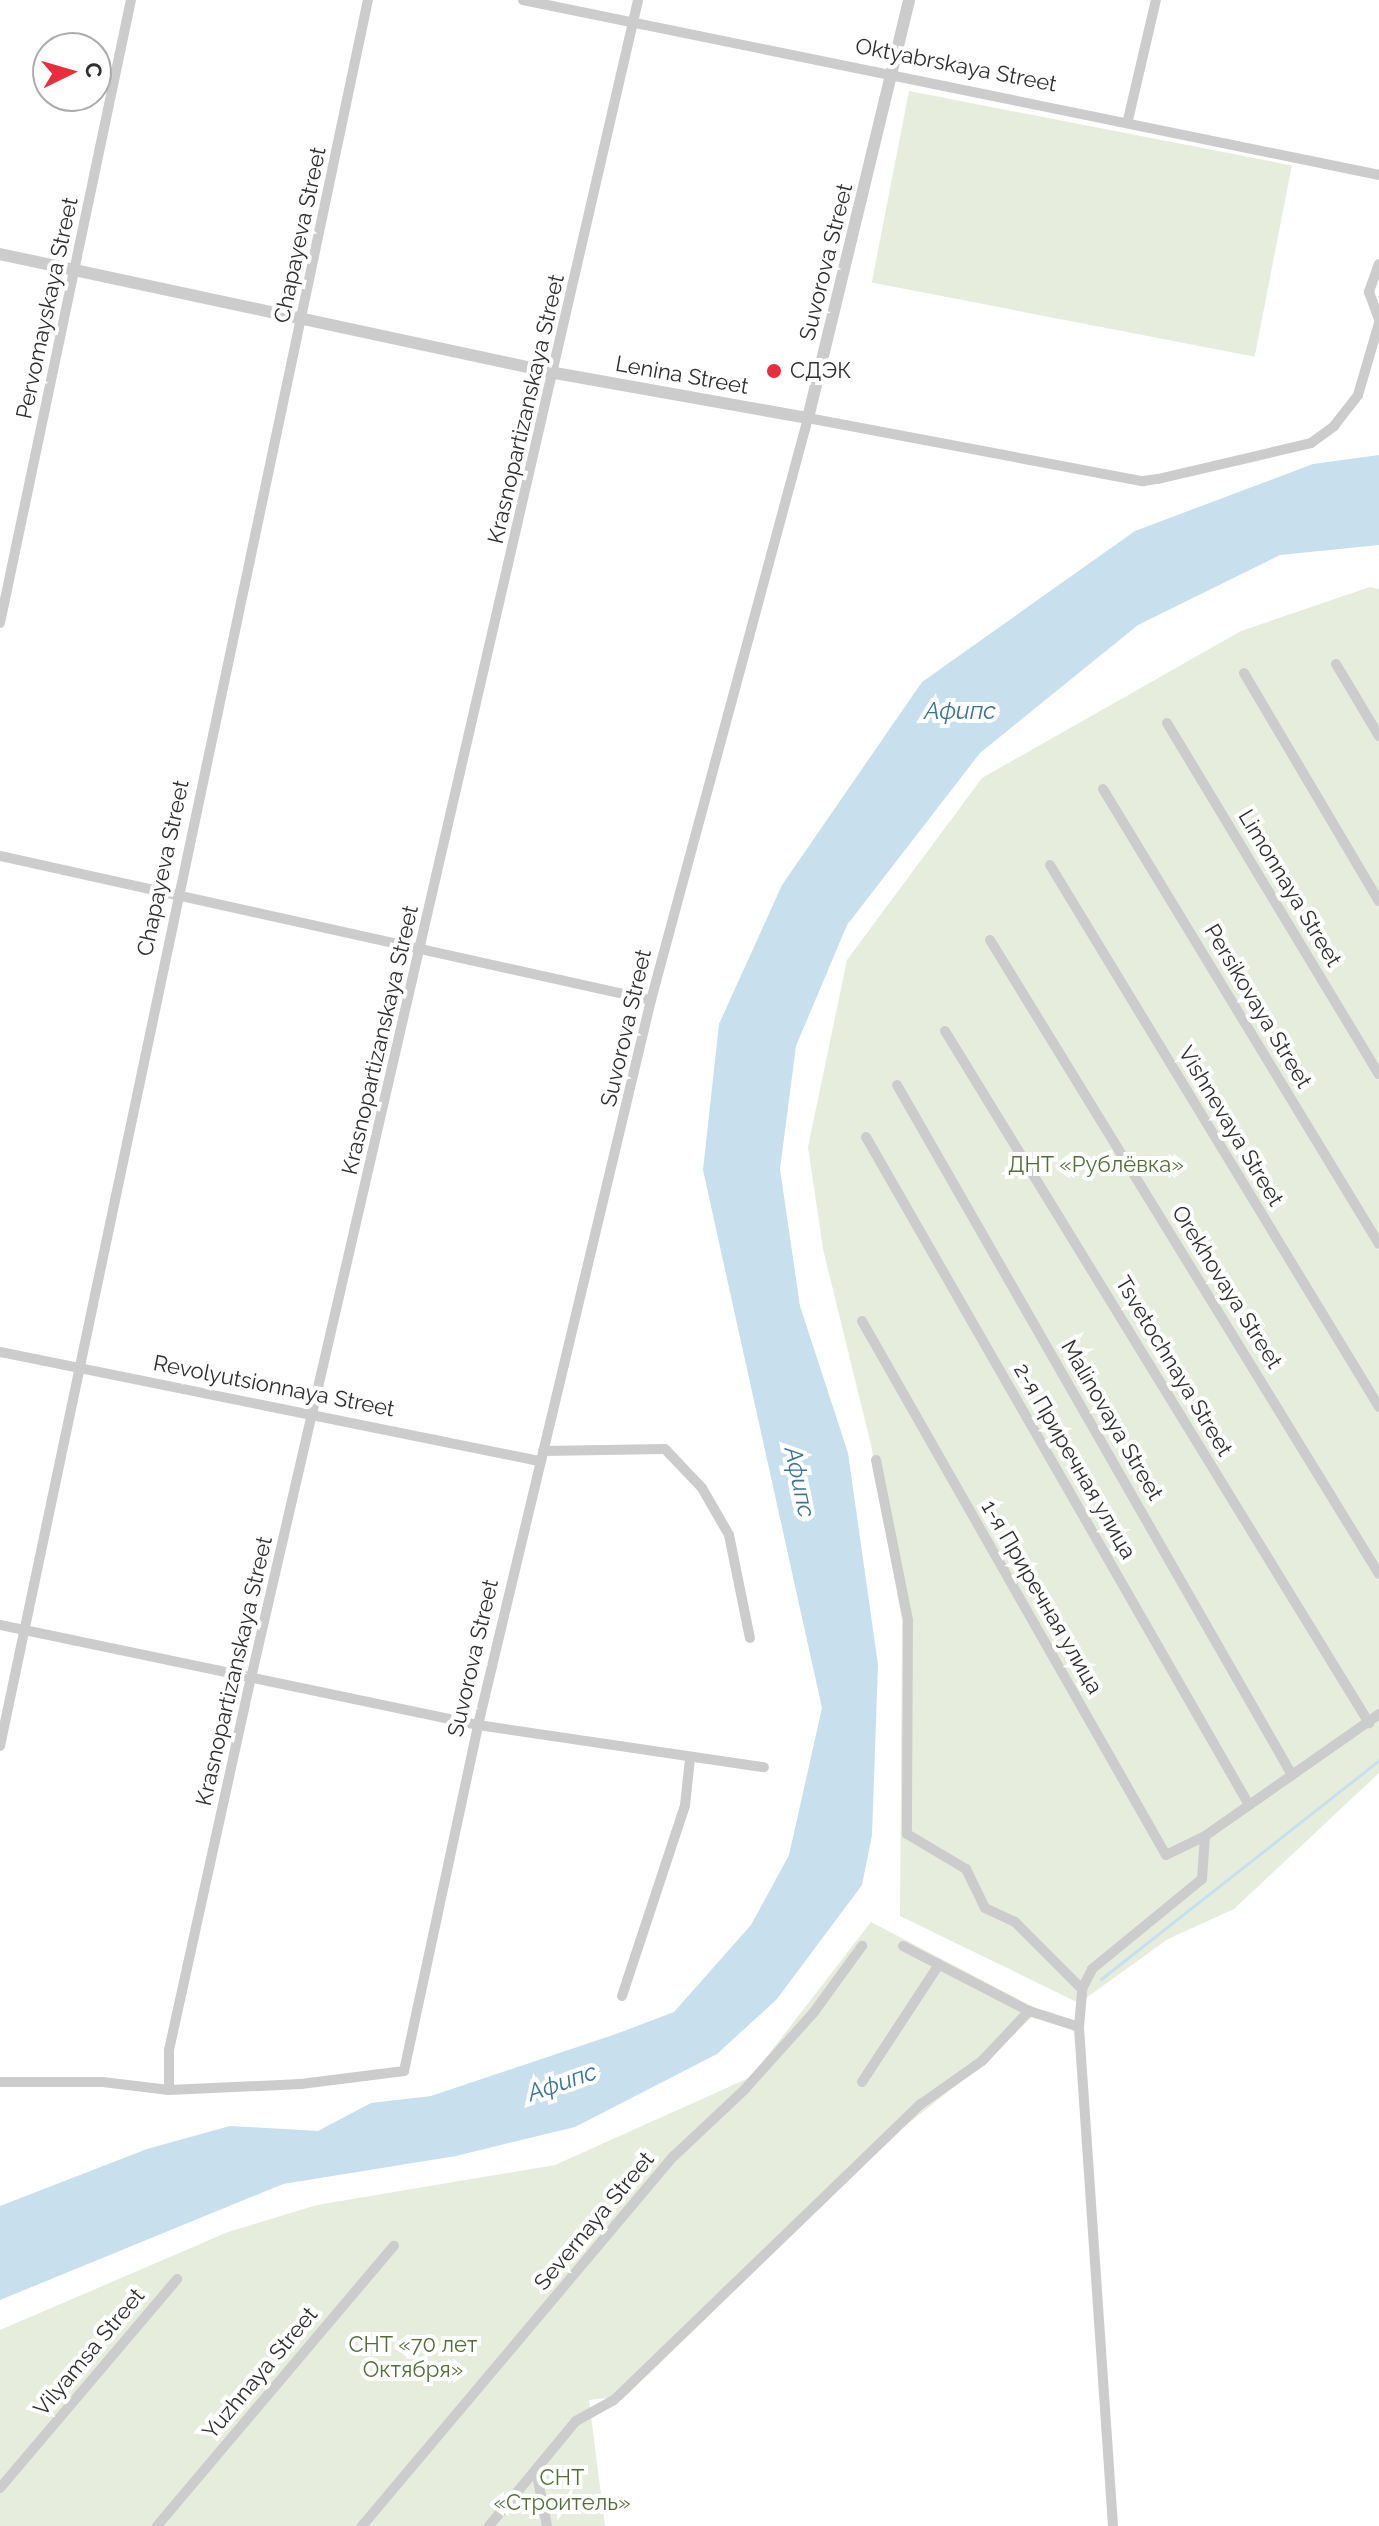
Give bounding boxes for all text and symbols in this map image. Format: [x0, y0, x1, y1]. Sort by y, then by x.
north arrow [32, 32, 112, 112]
street label: Oktyabrskaya Street [853, 33, 1059, 97]
text: С [80, 61, 108, 79]
street label: Chapayeva Street [268, 145, 332, 325]
street label: Suvorova Street [794, 181, 858, 343]
street label: Pervomayskaya Street [11, 195, 83, 421]
street label: Krasnopartizanskaya Street [482, 272, 570, 546]
street label: Lenina Street [613, 350, 751, 400]
place label: СДЭК [790, 358, 851, 384]
marker: СДЭК [765, 362, 783, 380]
water label: Афипс [924, 697, 996, 725]
street label: Chapayeva Street [131, 778, 195, 958]
street label: Limonnaya Street [1233, 805, 1347, 971]
street label: Krasnopartizanskaya Street [336, 903, 424, 1177]
street label: Persikovaya Street [1199, 919, 1317, 1093]
street label: Suvorova Street [595, 947, 657, 1109]
street label: Vishnevaya Street [1173, 1041, 1289, 1211]
park label: ДНТ «Рублёвка» [1008, 1152, 1184, 1178]
street label: Orekhovaya Street [1166, 1201, 1288, 1373]
street label: Tsvetochnaya Street [1110, 1271, 1238, 1461]
street label: Malinovaya Street [1055, 1335, 1169, 1505]
street label: Revolyutsionnaya Street [151, 1350, 397, 1422]
street label: 2-я Приречная улица [1008, 1358, 1142, 1564]
water label: Афипс [778, 1444, 822, 1520]
street label: 1-я Приречная улица [976, 1495, 1108, 1699]
street label: Krasnopartizanskaya Street [190, 1534, 278, 1808]
street label: Suvorova Street [442, 1577, 504, 1739]
water label: Афипс [523, 2057, 601, 2107]
street label: Severnaya Street [528, 2146, 660, 2296]
street label: Vilyamsa Street [28, 2283, 150, 2421]
street label: Yuzhnaya Street [197, 2302, 323, 2444]
park label: СНТ «70 лет Октября» [348, 2331, 478, 2382]
park label: СНТ «Строитель» [493, 2464, 631, 2516]

